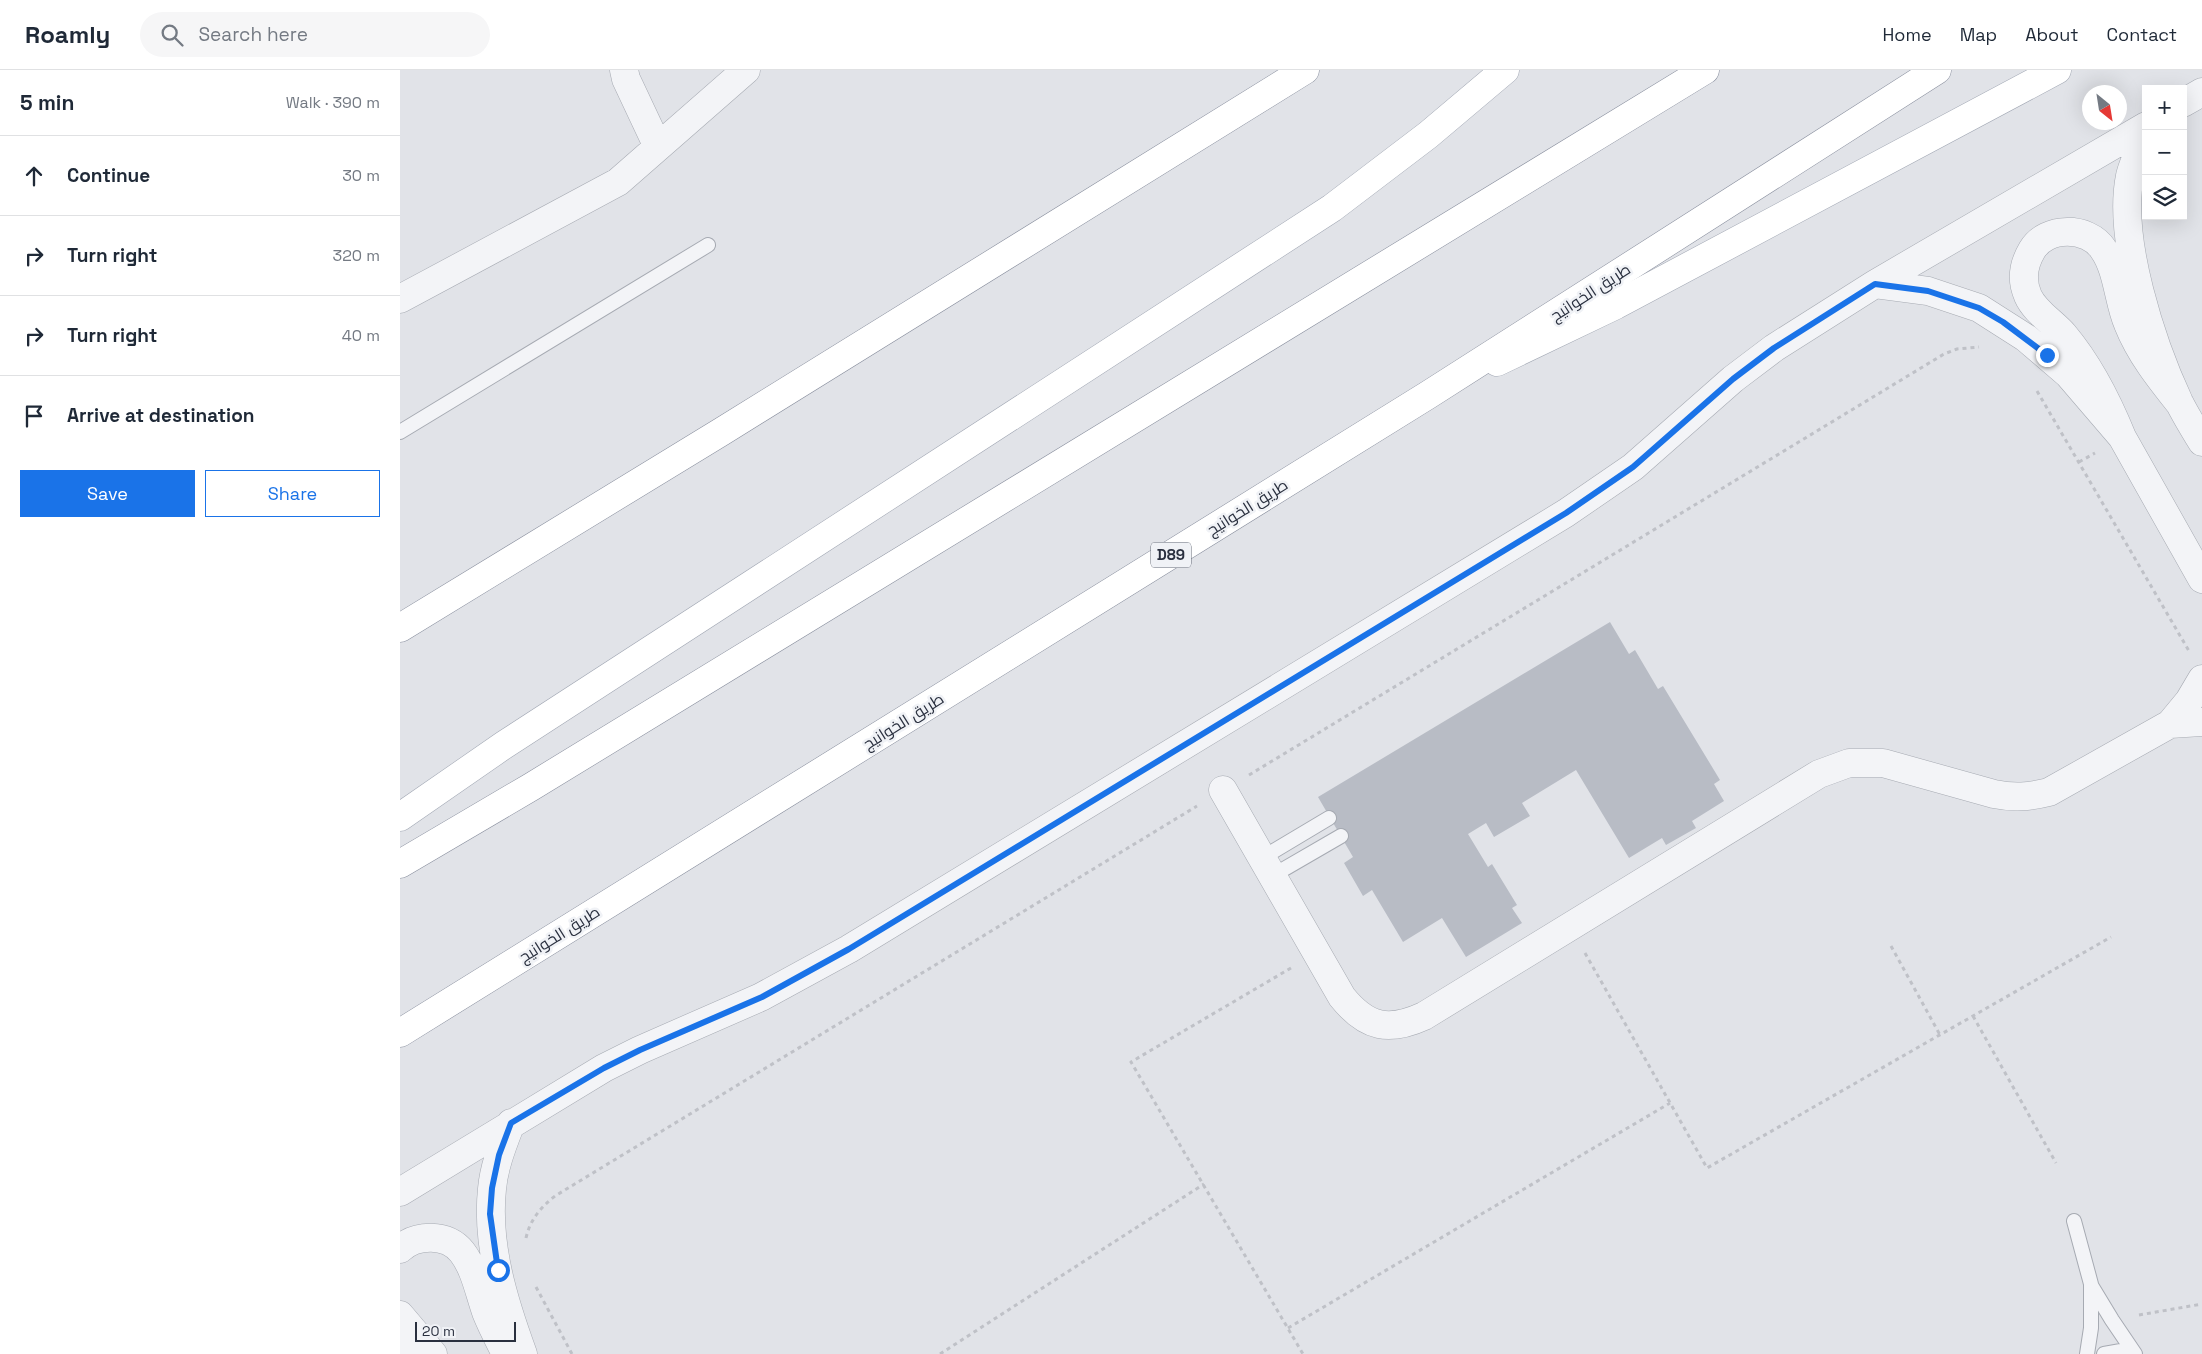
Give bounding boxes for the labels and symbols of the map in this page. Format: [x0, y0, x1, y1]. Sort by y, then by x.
north arrow [2082, 85, 2127, 130]
street label: طريق الخوانيج [1546, 259, 1635, 327]
route end [2036, 344, 2059, 367]
street label: طريق الخوانيج [1203, 474, 1292, 541]
road number: D89 [1151, 542, 1191, 568]
street label: طريق الخوانيج [859, 688, 948, 755]
street label: طريق الخوانيج [515, 901, 604, 968]
route start [487, 1259, 510, 1282]
scale bar [415, 1319, 516, 1342]

